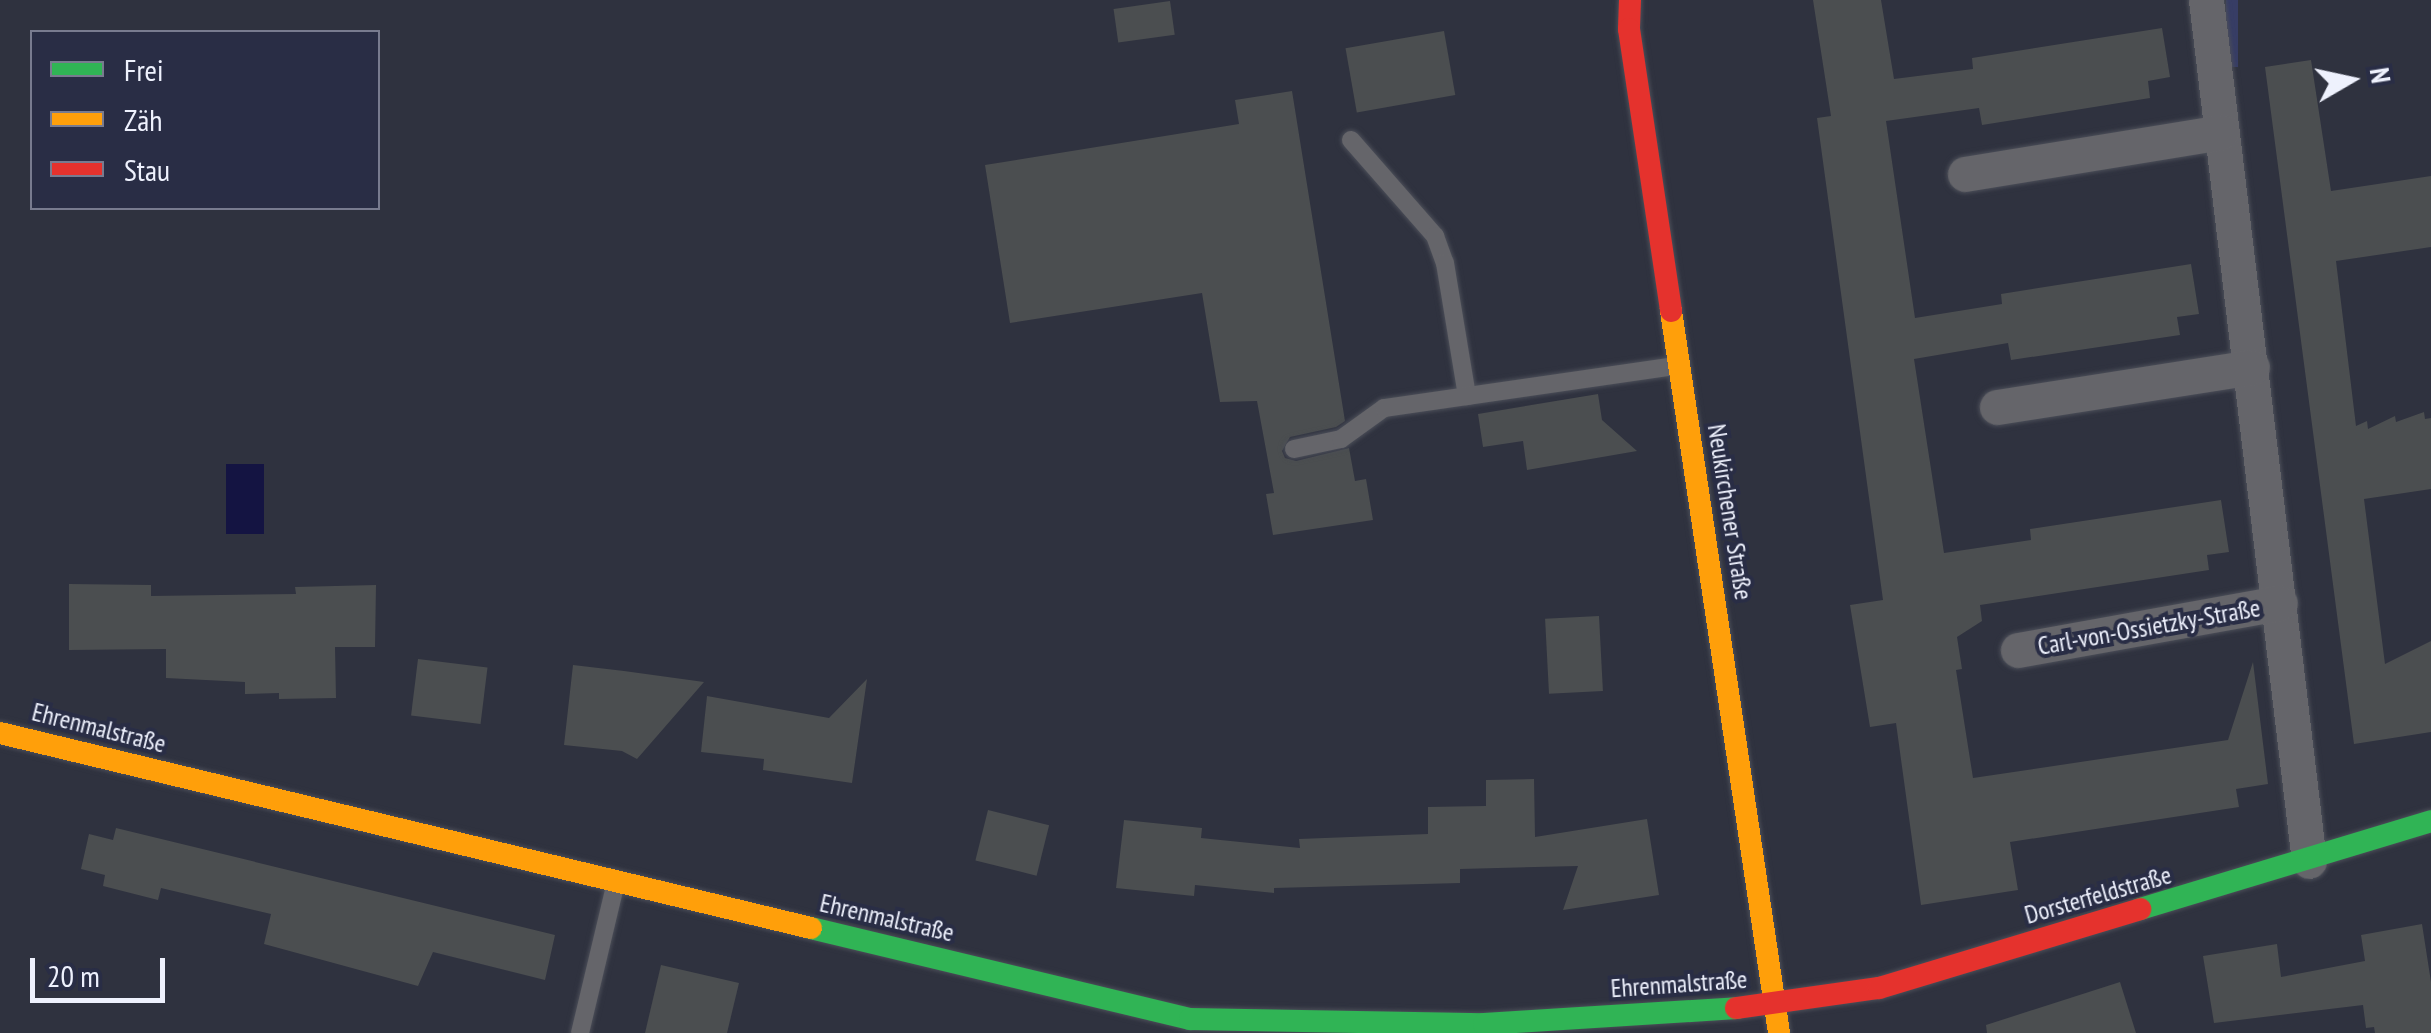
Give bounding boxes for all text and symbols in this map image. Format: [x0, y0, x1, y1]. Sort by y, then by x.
legend [30, 30, 380, 210]
north arrow [2301, 30, 2401, 130]
text: Frei [124, 50, 164, 89]
text: N [2362, 65, 2401, 86]
text: Zäh [124, 100, 162, 139]
text: Stau [124, 150, 170, 189]
street label: Neukirchener Straße [1701, 422, 1759, 602]
street label: Carl-von-Ossietzky-Straße [2035, 593, 2263, 661]
street label: Ehrenmalstraße [29, 697, 169, 759]
street label: Dorsterfeldstraße [2021, 860, 2175, 930]
street label: Ehrenmalstraße [817, 888, 957, 948]
scale bar [35, 938, 170, 1000]
text: 20 m [47, 956, 100, 995]
street label: Ehrenmalstraße [1610, 964, 1748, 1004]

